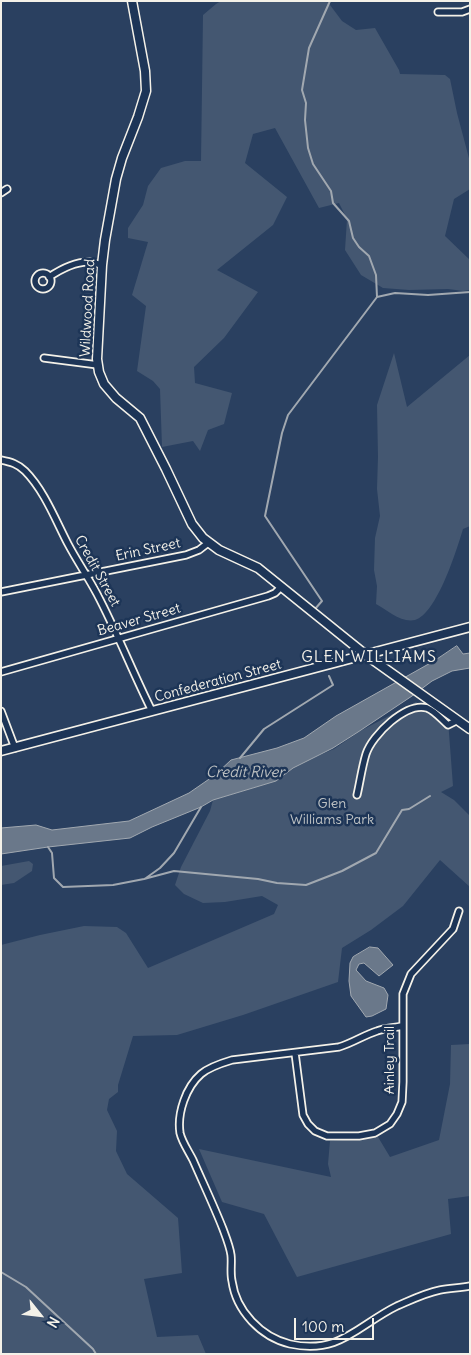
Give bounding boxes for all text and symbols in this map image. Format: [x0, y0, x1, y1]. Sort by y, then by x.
street label: Wildwood Road [77, 258, 99, 358]
street label: Credit Street [71, 532, 123, 610]
street label: Erin Street [114, 535, 182, 565]
street label: Beaver Street [96, 600, 182, 640]
district label: GLEN WILLIAMS [300, 647, 438, 667]
street label: Confederation Street [153, 656, 283, 706]
water label: Credit River [206, 764, 284, 782]
park label: Glen Williams Park [290, 796, 374, 829]
street label: Ainley Trail [382, 1026, 398, 1094]
north arrow [15, 1290, 65, 1340]
scale bar [296, 1308, 376, 1340]
text: N [43, 1314, 63, 1331]
text: 100 m [302, 1317, 344, 1336]

